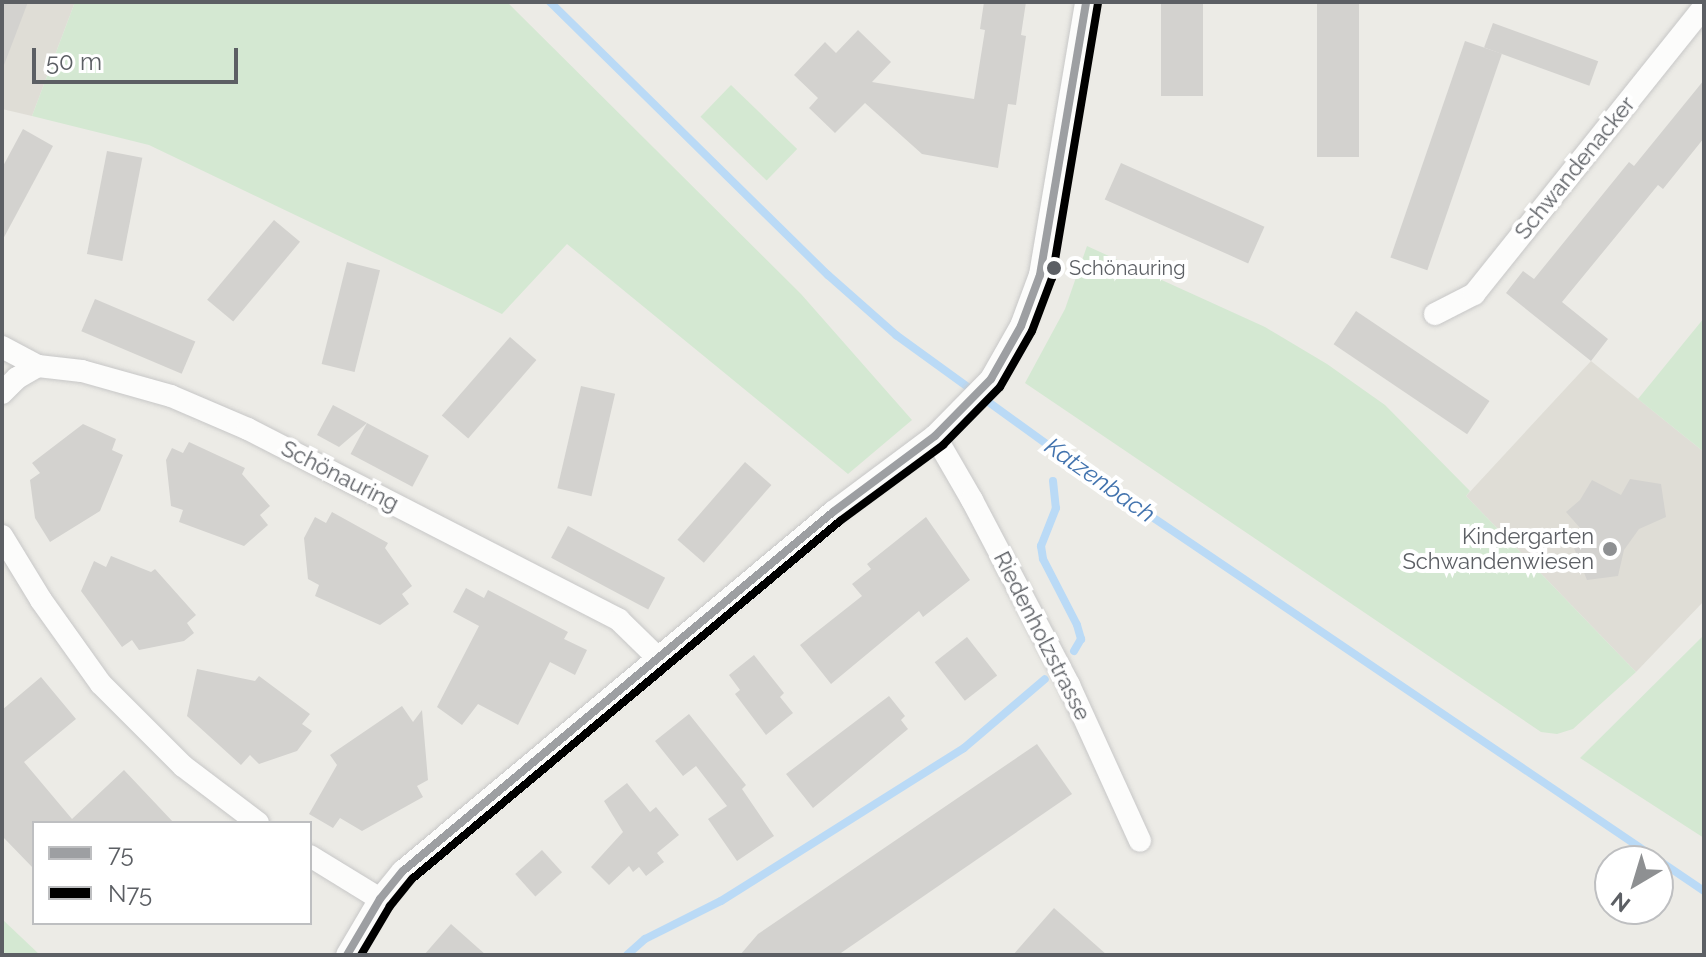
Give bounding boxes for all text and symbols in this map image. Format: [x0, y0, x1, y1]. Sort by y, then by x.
scale bar [36, 32, 242, 82]
text: 50 m [46, 47, 102, 76]
street label: Schwandenacker [1509, 91, 1641, 245]
place label: Schönauring [1069, 256, 1186, 280]
marker: Schönauring [1046, 260, 1062, 276]
water label: Katzenbach [1039, 432, 1161, 528]
street label: Schönauring [277, 435, 403, 517]
place label: Kindergarten Schwandenwiesen [1402, 523, 1594, 574]
marker: Kindergarten Schwandenwiesen [1601, 540, 1619, 558]
street label: Riedenholzstrasse [988, 547, 1096, 725]
legend [32, 821, 312, 925]
text: 75 [108, 839, 134, 868]
north arrow [1594, 845, 1674, 925]
text: N75 [108, 879, 152, 908]
text: N [1606, 887, 1635, 918]

